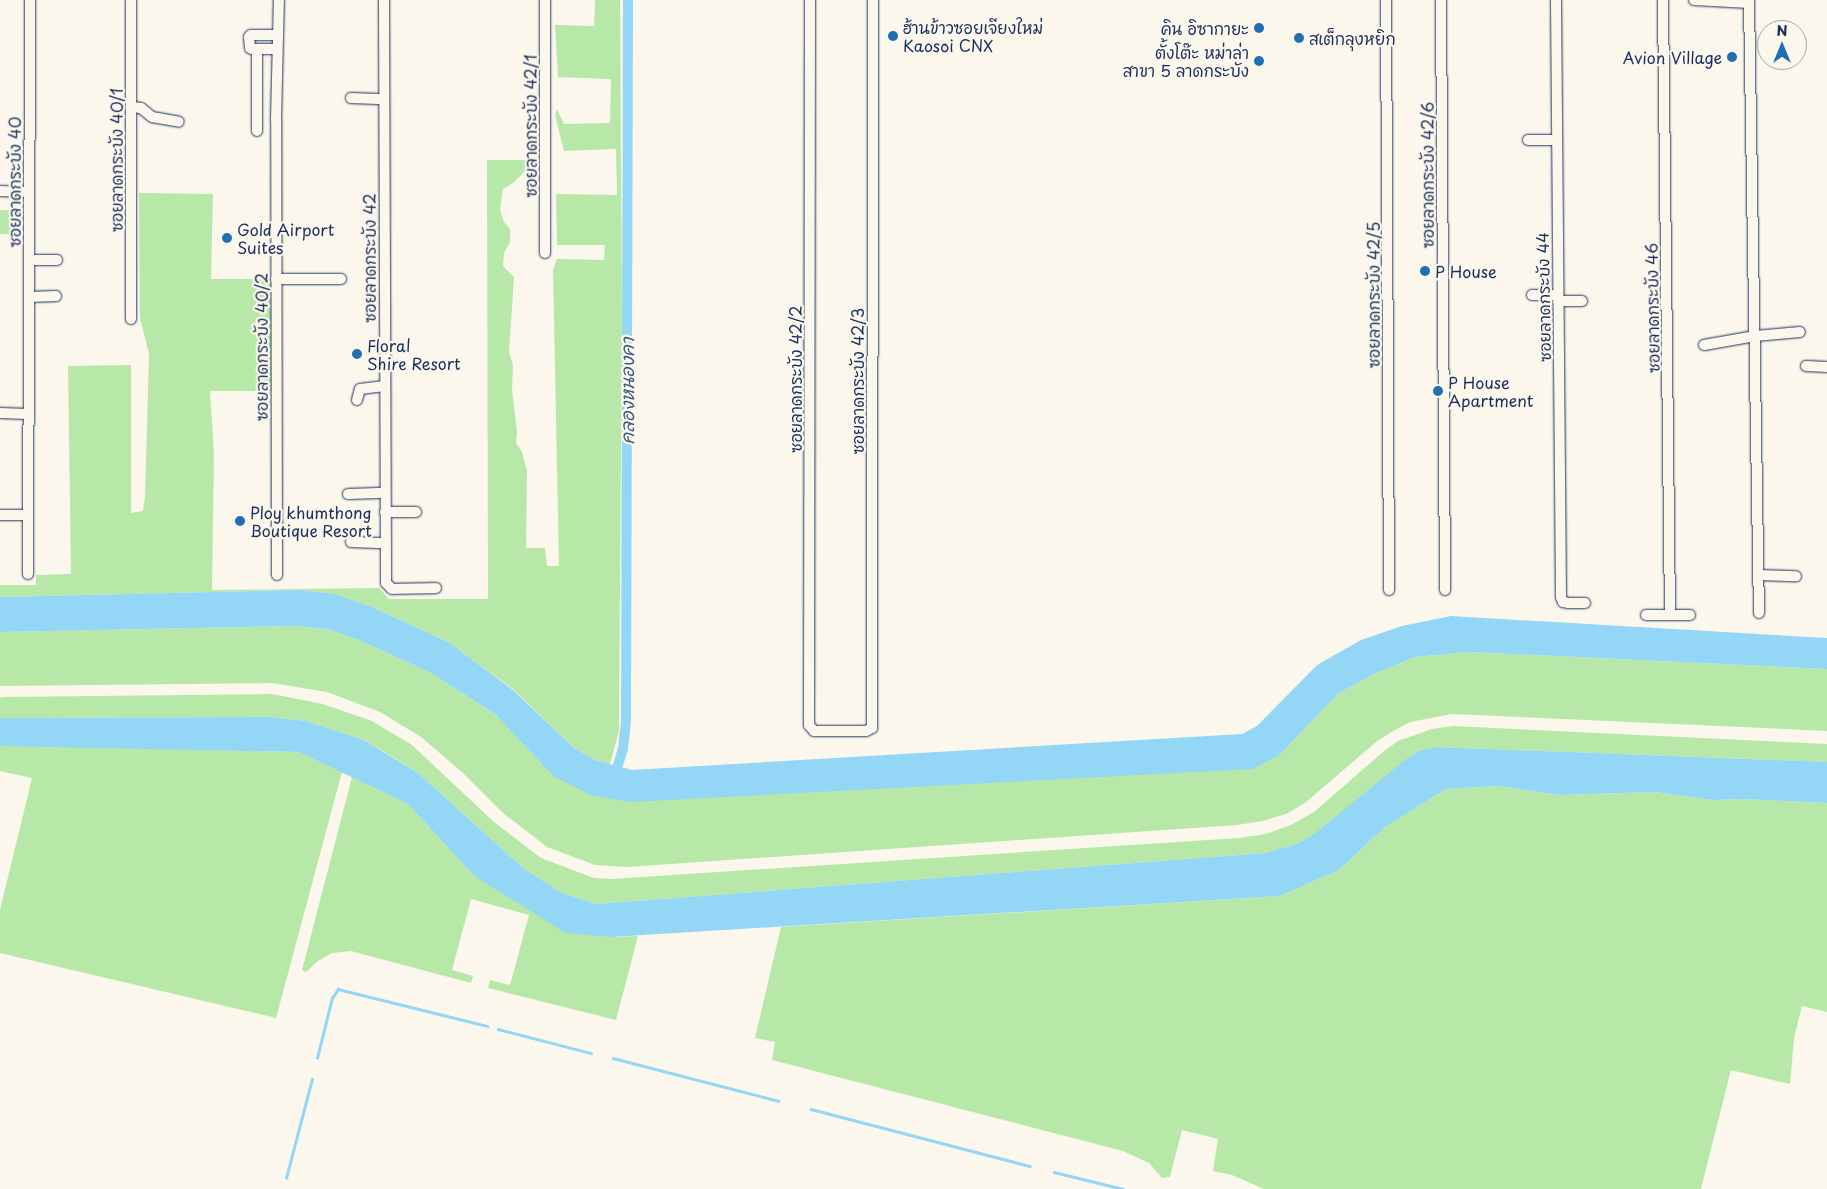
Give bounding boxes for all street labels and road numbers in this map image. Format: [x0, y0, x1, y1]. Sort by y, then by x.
street label: ซอยลาดกระบัง 42/1 [520, 54, 540, 198]
street label: ซอยลาดกระบัง 40/1 [106, 88, 126, 232]
street label: ซอยลาดกระบัง 42/6 [1417, 102, 1437, 248]
street label: ซอยลาดกระบัง 40 [4, 117, 24, 247]
street label: ซอยลาดกระบัง 42 [359, 193, 379, 323]
street label: ซอยลาดกระบัง 42/5 [1363, 222, 1383, 368]
street label: ซอยลาดกระบัง 44 [1532, 232, 1554, 362]
street label: ซอยลาดกระบัง 46 [1641, 243, 1663, 373]
street label: ซอยลาดกระบัง 40/2 [251, 273, 271, 421]
street label: ซอยลาดกระบัง 42/2 [785, 305, 805, 453]
street label: ซอยลาดกระบัง 42/3 [847, 308, 867, 454]

